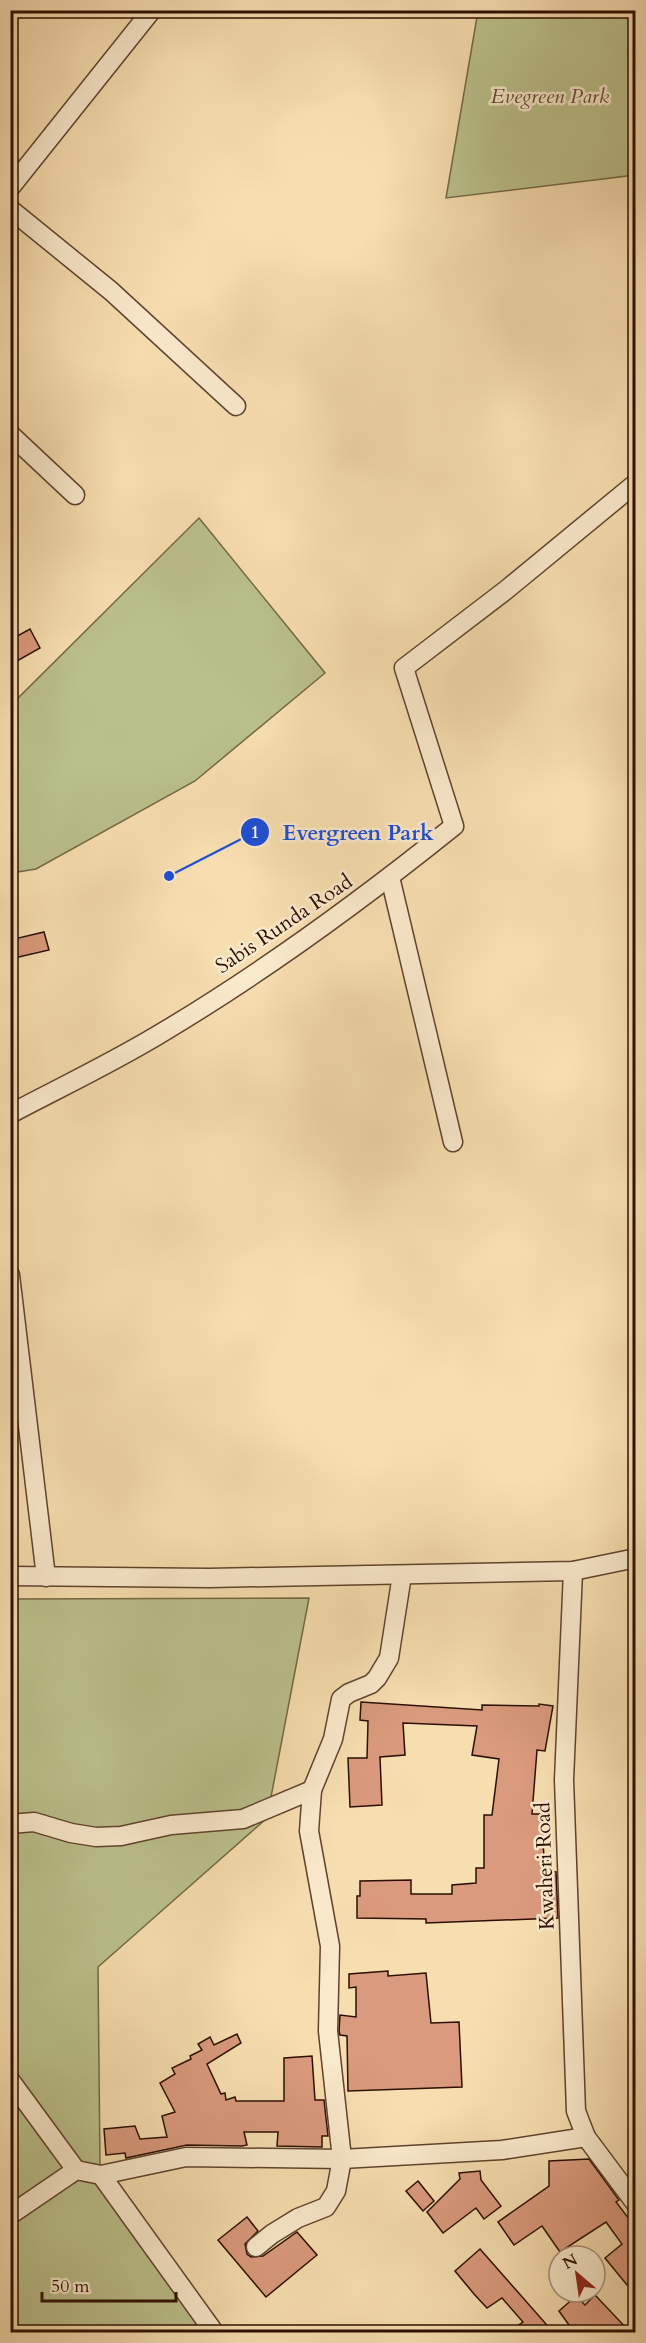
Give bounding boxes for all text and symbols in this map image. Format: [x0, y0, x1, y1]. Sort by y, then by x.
park label: Evegreen Park [491, 82, 610, 111]
callout: Evergreen Park [240, 812, 446, 852]
text: Evergreen Park [282, 818, 434, 848]
text: 1 [250, 820, 260, 845]
street label: Sabis Runda Road [210, 867, 358, 981]
street label: Kwaheri Road [528, 1802, 562, 1930]
north arrow [547, 2244, 607, 2304]
text: N [559, 2249, 582, 2275]
scale bar [42, 2265, 176, 2303]
text: 50 m [51, 2274, 90, 2299]

